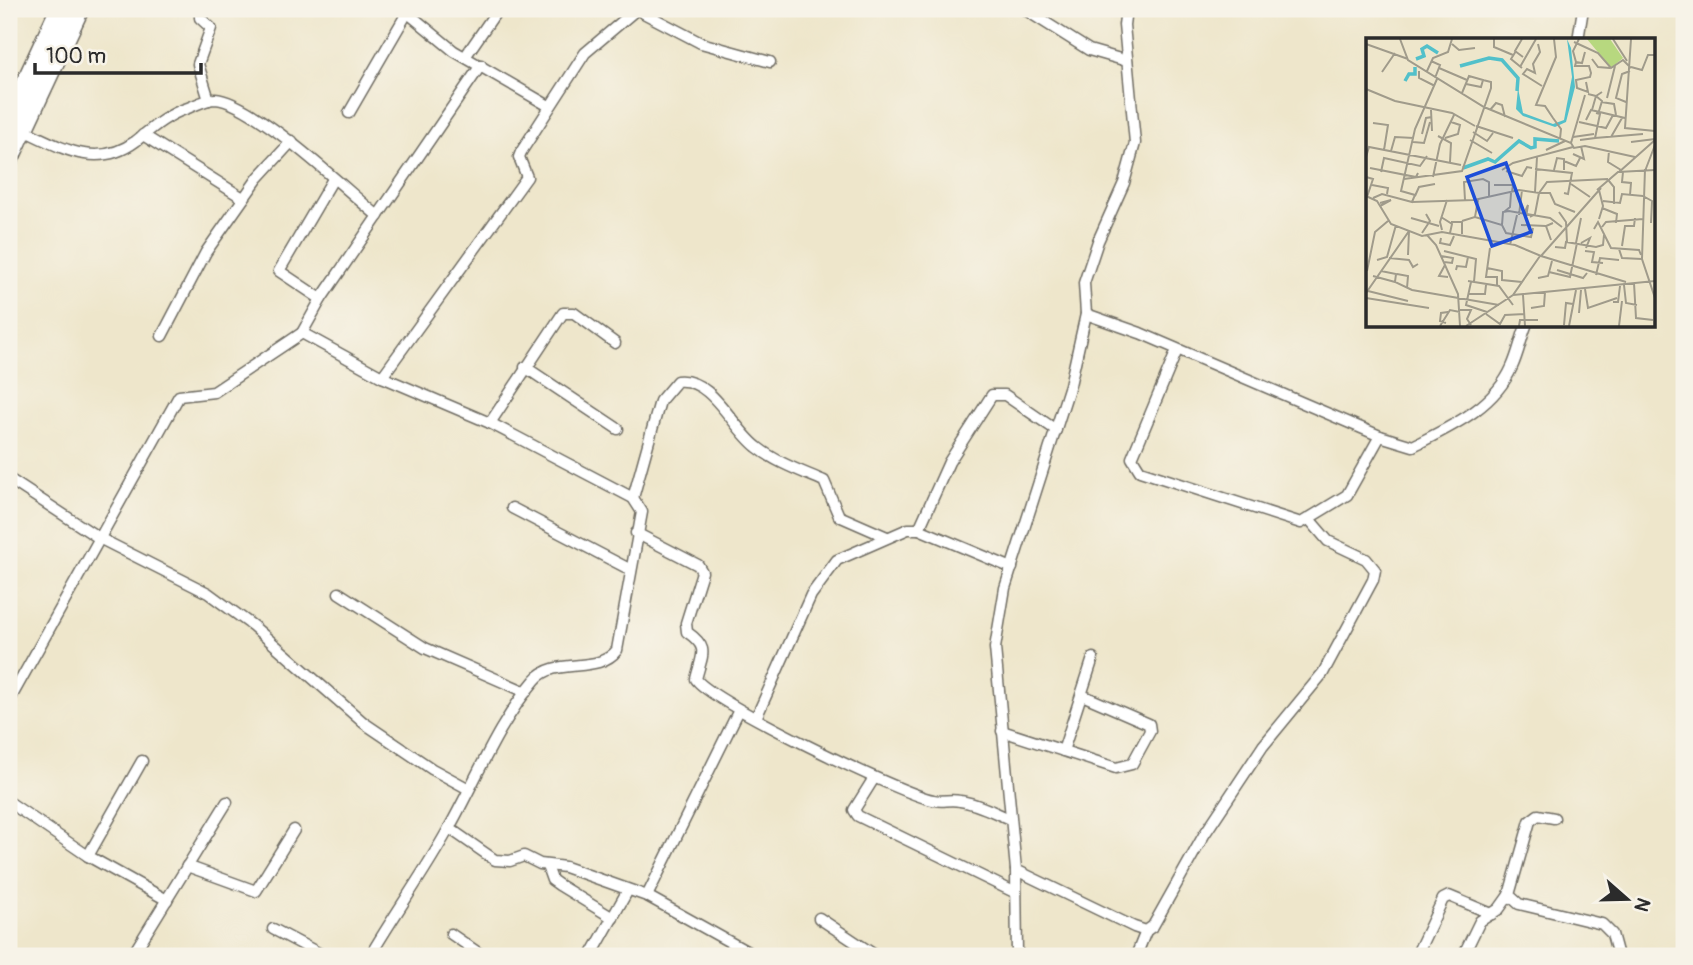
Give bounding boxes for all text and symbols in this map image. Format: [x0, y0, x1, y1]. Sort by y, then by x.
scale bar [35, 32, 201, 76]
inset map [1366, 38, 1654, 327]
text: 100 m [46, 43, 106, 70]
north arrow [1592, 864, 1662, 934]
text: N [1629, 894, 1656, 915]

